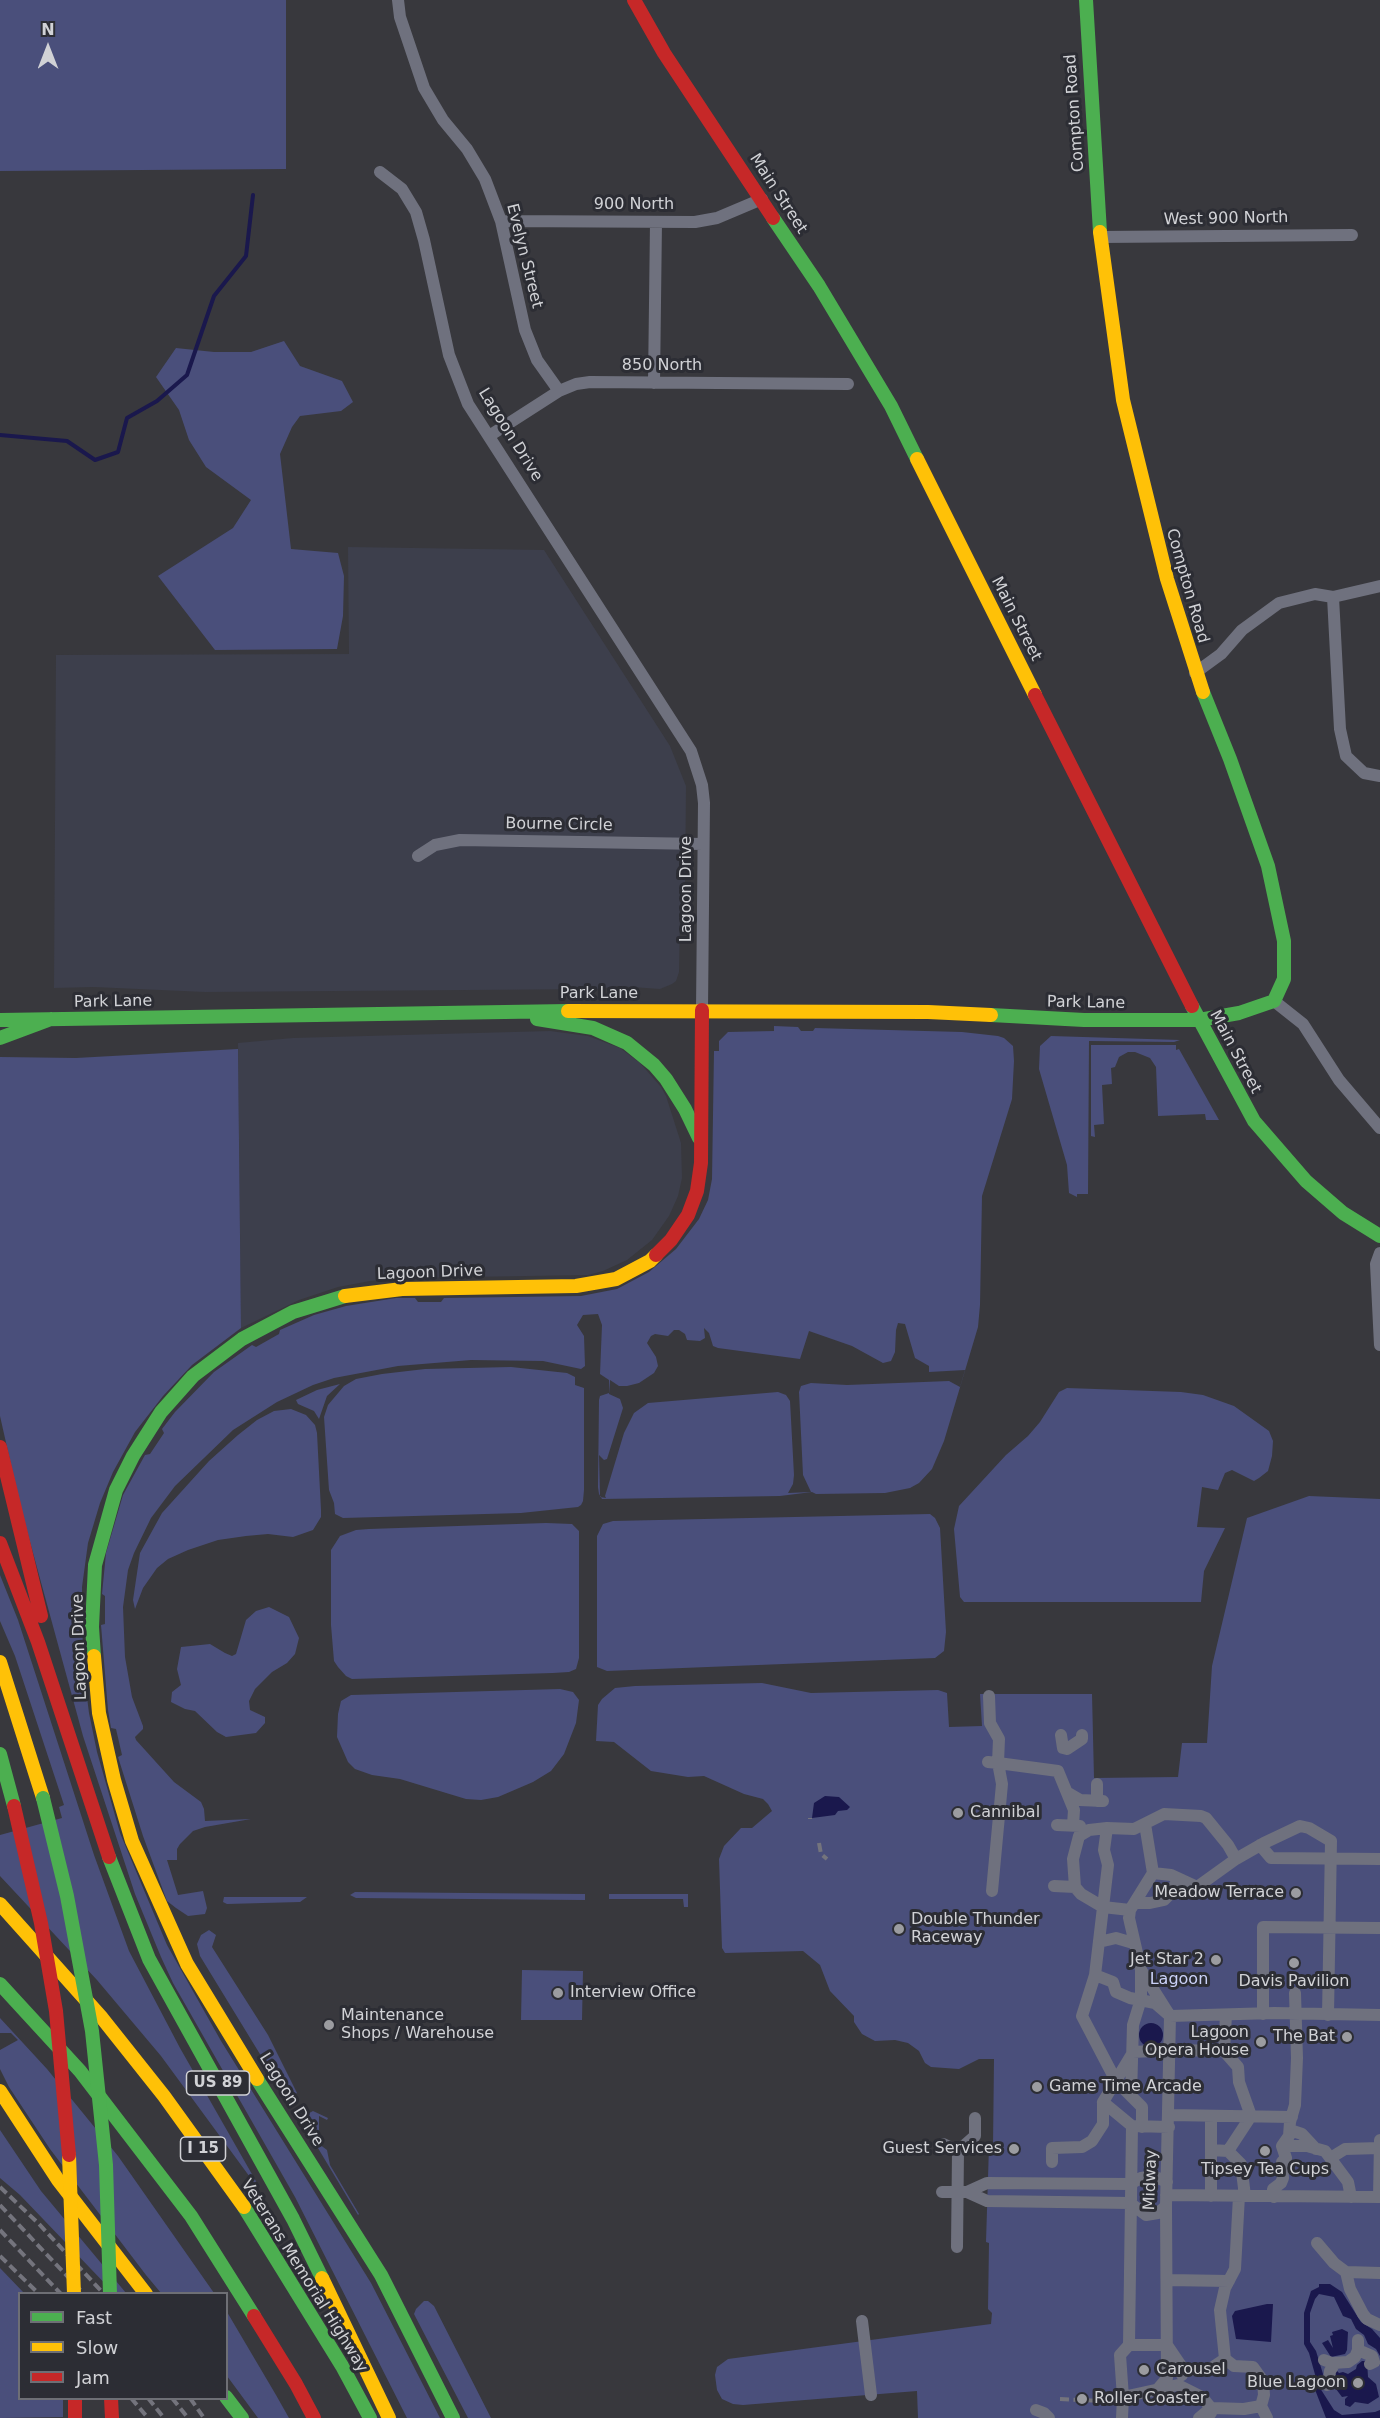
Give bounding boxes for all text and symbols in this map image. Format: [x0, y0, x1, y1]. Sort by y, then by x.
north arrow [18, 18, 78, 78]
text: N [41, 20, 55, 39]
street label: Compton Road [1061, 53, 1089, 173]
street label: Main Street [745, 150, 811, 238]
street label: 900 North [594, 195, 674, 215]
street label: Evelyn Street [502, 202, 546, 310]
street label: West 900 North [1163, 208, 1289, 230]
street label: 850 North [622, 356, 702, 376]
street label: Lagoon Drive [474, 385, 546, 485]
street label: Compton Road [1161, 527, 1213, 645]
street label: Main Street [987, 574, 1045, 664]
street label: Bourne Circle [505, 814, 613, 836]
street label: Lagoon Drive [677, 836, 697, 942]
street label: Park Lane [560, 984, 638, 1004]
street label: Park Lane [74, 992, 152, 1012]
street label: Park Lane [1047, 993, 1125, 1013]
street label: Main Street [1205, 1007, 1265, 1097]
street label: Lagoon Drive [377, 1262, 483, 1284]
street label: Lagoon Drive [69, 1594, 91, 1700]
place label: Cannibal [970, 1803, 1040, 1823]
marker: Cannibal [951, 1806, 965, 1820]
place label: Meadow Terrace [1154, 1883, 1284, 1903]
marker: Meadow Terrace [1289, 1886, 1303, 1900]
place label: Double Thunder Raceway [911, 1910, 1040, 1948]
marker: Double Thunder Raceway [892, 1922, 906, 1936]
place label: Jet Star 2 [1130, 1950, 1204, 1970]
marker: Jet Star 2 [1209, 1953, 1223, 1967]
marker: Davis Pavilion [1287, 1956, 1301, 1970]
park label: Lagoon [1150, 1970, 1208, 1990]
place label: Davis Pavilion [1239, 1972, 1349, 1992]
place label: Interview Office [570, 1983, 696, 2003]
marker: Interview Office [551, 1986, 565, 2000]
place label: Maintenance Shops / Warehouse [341, 2006, 494, 2044]
marker: Maintenance Shops / Warehouse [322, 2018, 336, 2032]
place label: Lagoon Opera House [1145, 2023, 1249, 2061]
place label: The Bat [1273, 2027, 1335, 2047]
marker: The Bat [1340, 2030, 1354, 2044]
marker: Lagoon Opera House [1254, 2035, 1268, 2049]
street label: Lagoon Drive [255, 2050, 327, 2150]
road number: US 89 [186, 2071, 250, 2095]
place label: Game Time Arcade [1049, 2077, 1202, 2097]
marker: Game Time Arcade [1030, 2080, 1044, 2094]
road number: I 15 [180, 2137, 226, 2161]
place label: Guest Services [882, 2139, 1002, 2159]
marker: Guest Services [1007, 2142, 1021, 2156]
marker: Tipsey Tea Cups [1258, 2144, 1272, 2158]
street label: Midway [1140, 2149, 1162, 2211]
place label: Tipsey Tea Cups [1201, 2160, 1329, 2180]
street label: Veterans Memorial Highway [236, 2176, 372, 2376]
legend [18, 2292, 228, 2400]
text: Fast [76, 2307, 112, 2328]
text: Slow [76, 2337, 118, 2358]
place label: Carousel [1156, 2360, 1226, 2380]
marker: Carousel [1137, 2363, 1151, 2377]
text: Jam [76, 2367, 110, 2388]
place label: Blue Lagoon [1247, 2373, 1346, 2393]
marker: Blue Lagoon [1351, 2376, 1365, 2390]
place label: Roller Coaster [1094, 2389, 1206, 2409]
marker: Roller Coaster [1075, 2392, 1089, 2406]

